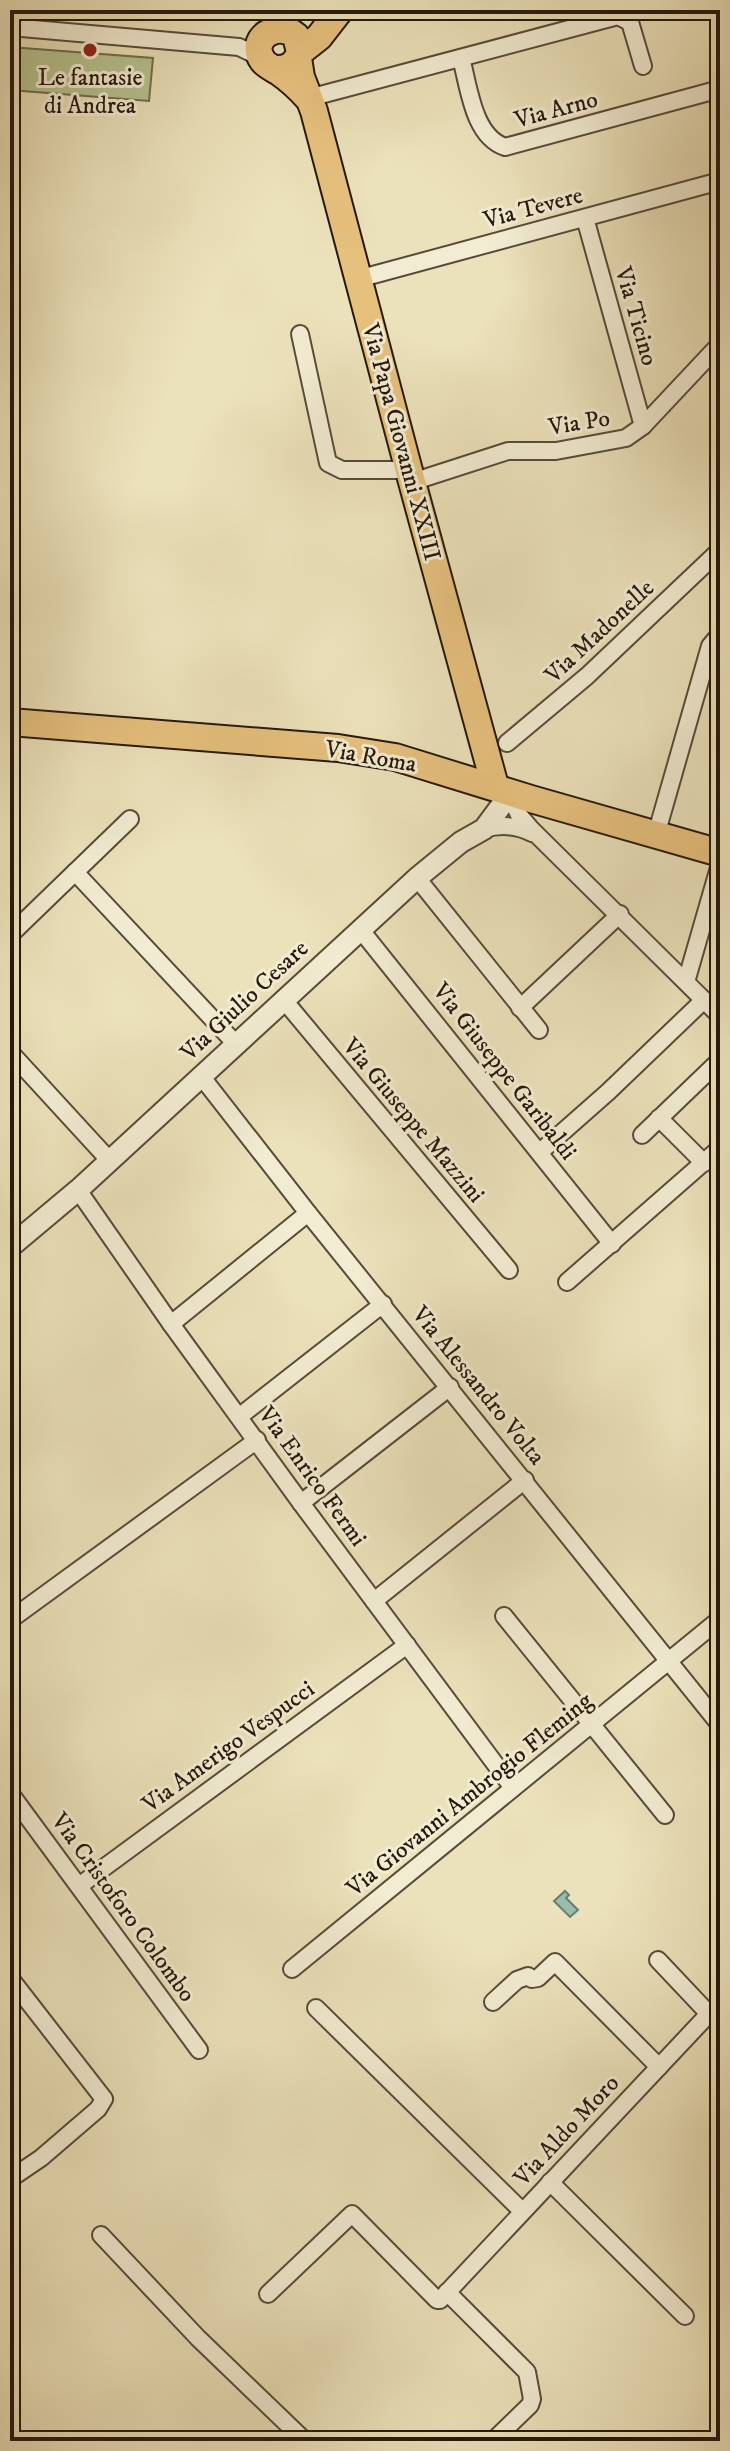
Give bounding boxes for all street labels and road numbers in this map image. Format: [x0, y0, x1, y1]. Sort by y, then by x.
street label: Via Arno [510, 84, 601, 136]
street label: Via Tevere [479, 180, 586, 236]
street label: Via Ticino [607, 262, 664, 369]
street label: Via Papa Giovanni XXIII [355, 319, 447, 564]
street label: Via Po [545, 403, 612, 443]
street label: Via Madonelle [538, 573, 661, 691]
street label: Via Roma [322, 734, 420, 780]
street label: Via Giulio Cesare [174, 934, 315, 1068]
street label: Via Giuseppe Garibaldi [425, 976, 583, 1166]
street label: Via Giuseppe Mazzini [335, 1031, 491, 1209]
street label: Via Alessandro Volta [404, 1299, 552, 1472]
street label: Via Enrico Fermi [251, 1400, 373, 1552]
street label: Via Amerigo Vespucci [136, 1674, 321, 1820]
street label: Via Giovanni Ambrogio Fleming [340, 1686, 599, 1904]
street label: Via Cristoforo Colombo [44, 1806, 202, 2008]
street label: Via Aldo Moro [507, 2069, 626, 2193]

